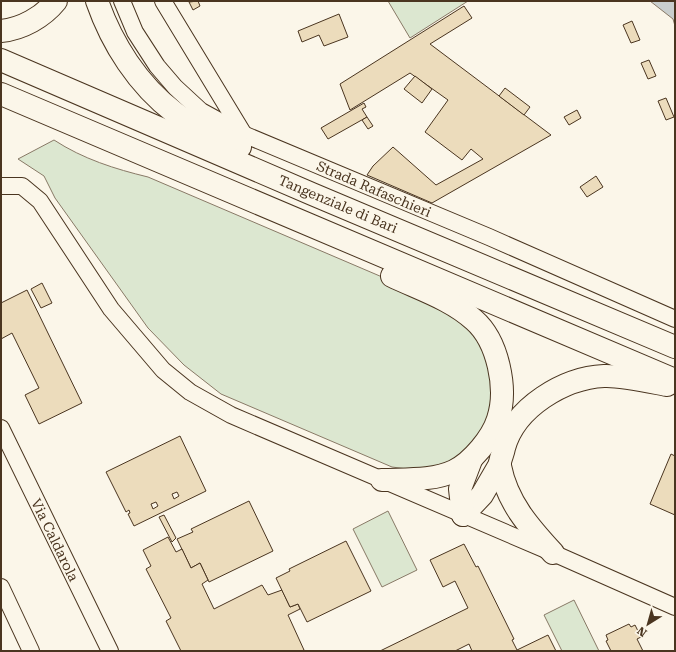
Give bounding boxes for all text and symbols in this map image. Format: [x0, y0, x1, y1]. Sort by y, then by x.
street label: Strada Rafaschieri [314, 158, 434, 221]
street label: Tangenziale di Bari [276, 172, 400, 237]
street label: Via Caldarola [28, 496, 82, 584]
north arrow [628, 604, 668, 644]
text: N [635, 624, 650, 639]

